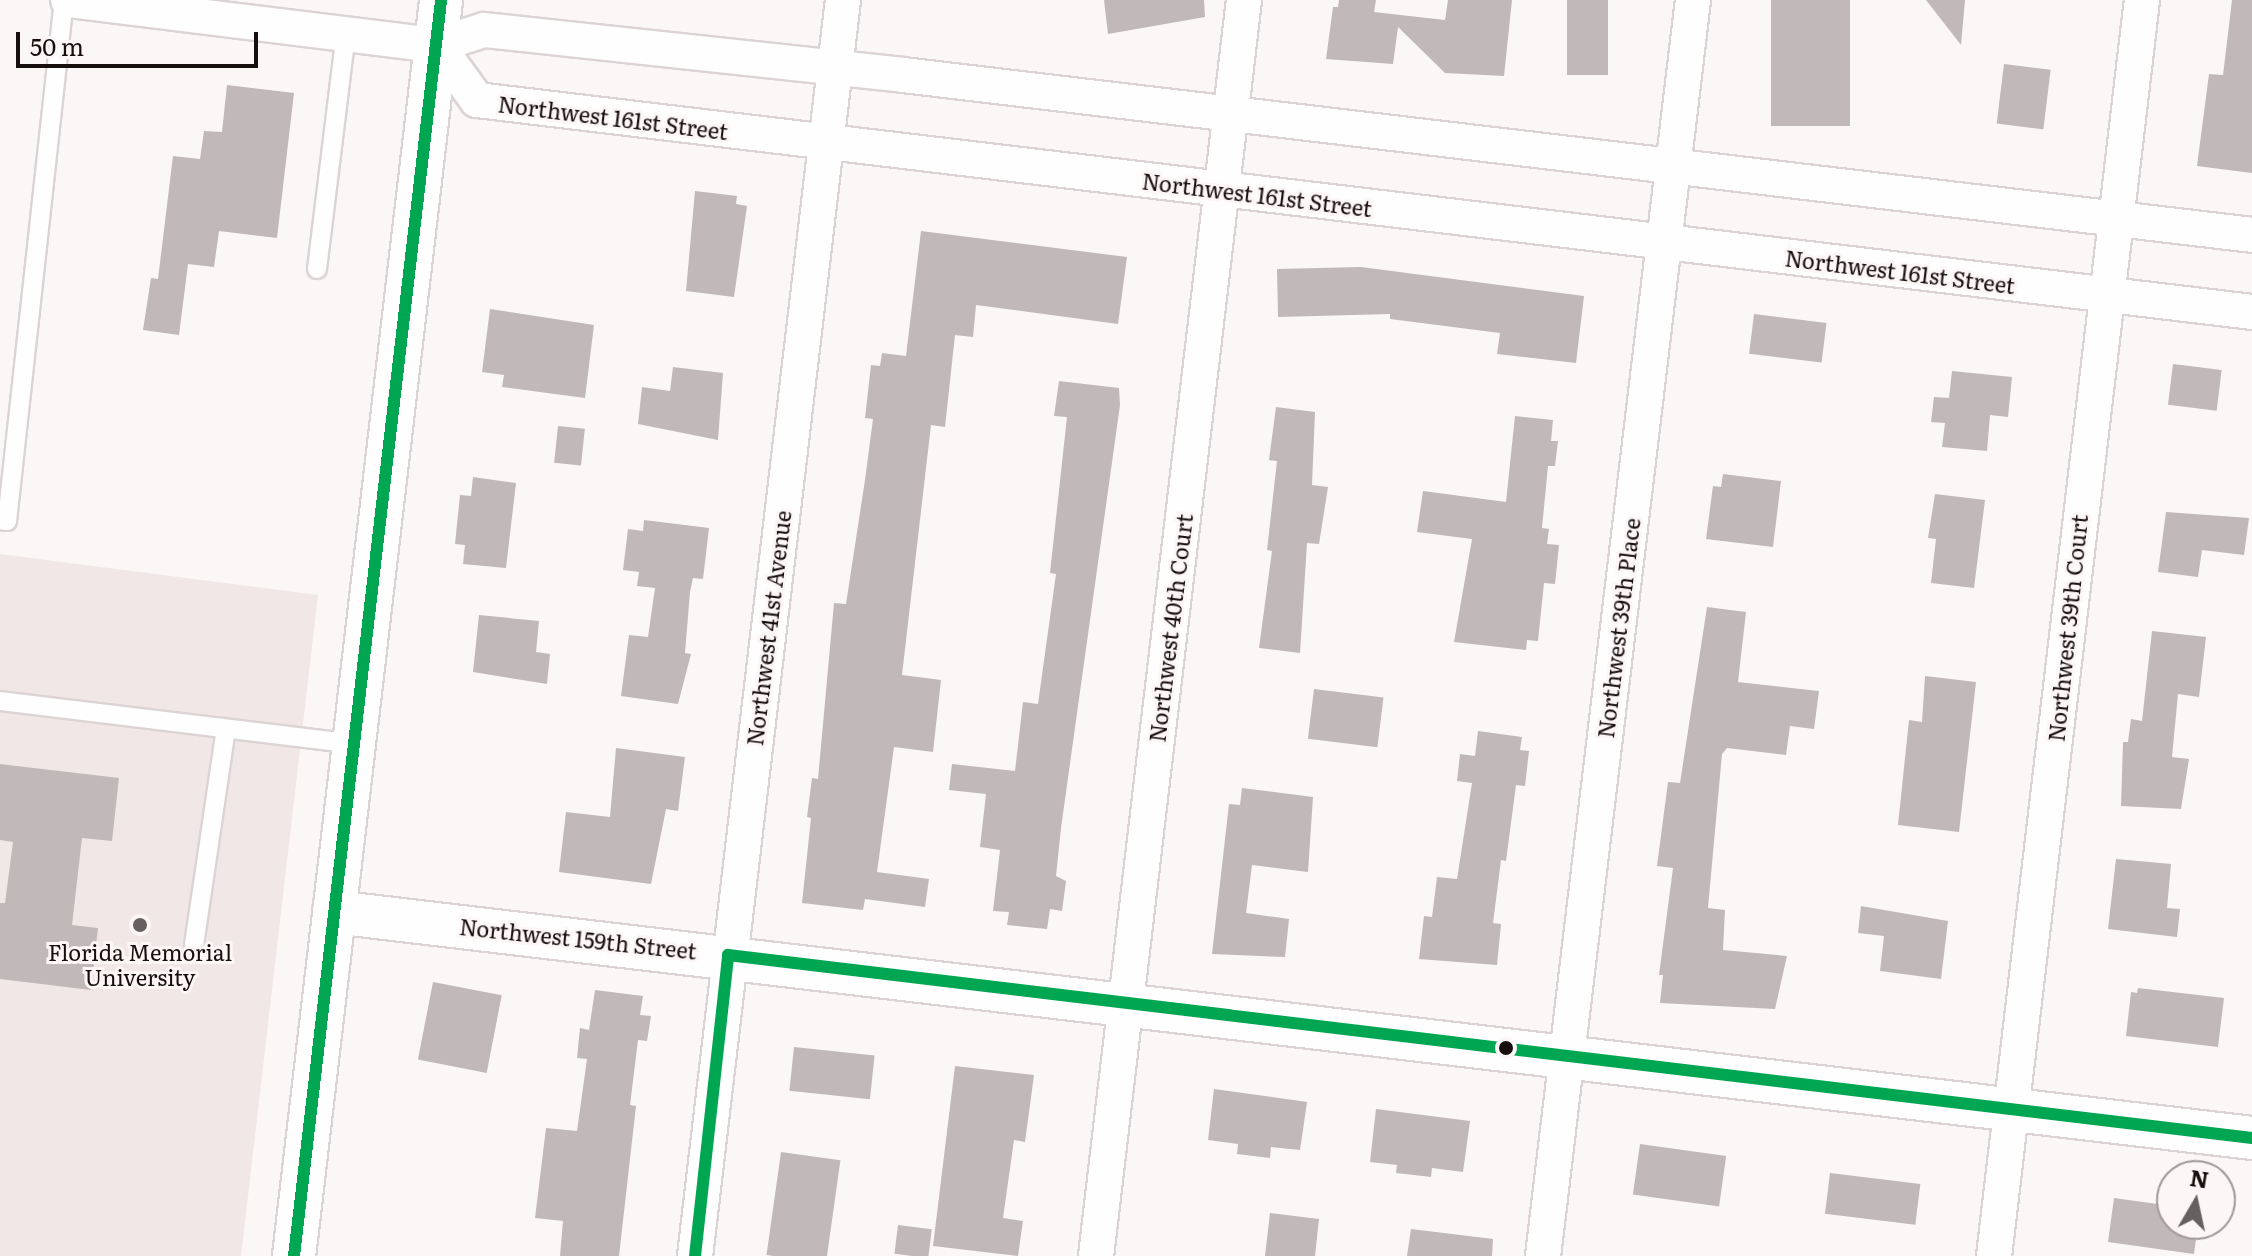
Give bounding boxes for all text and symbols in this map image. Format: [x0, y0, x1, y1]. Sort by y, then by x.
scale bar [20, 16, 262, 66]
text: 50 m [30, 28, 84, 63]
street label: Northwest 161st Street [497, 90, 729, 144]
street label: Northwest 161st Street [1141, 167, 1373, 221]
street label: Northwest 161st Street [1784, 244, 2016, 298]
street label: Northwest 41st Avenue [740, 509, 796, 747]
street label: Northwest 40th Court [1143, 512, 1197, 744]
street label: Northwest 39th Court [2042, 513, 2092, 743]
street label: Northwest 39th Place [1591, 516, 1645, 740]
street label: Northwest 159th Street [458, 912, 698, 964]
marker: Florida Memorial University [131, 916, 149, 934]
place label: Florida Memorial University [48, 938, 232, 990]
unlabelled marker [1498, 1040, 1514, 1056]
north arrow [2156, 1160, 2236, 1240]
text: N [2188, 1160, 2211, 1196]

